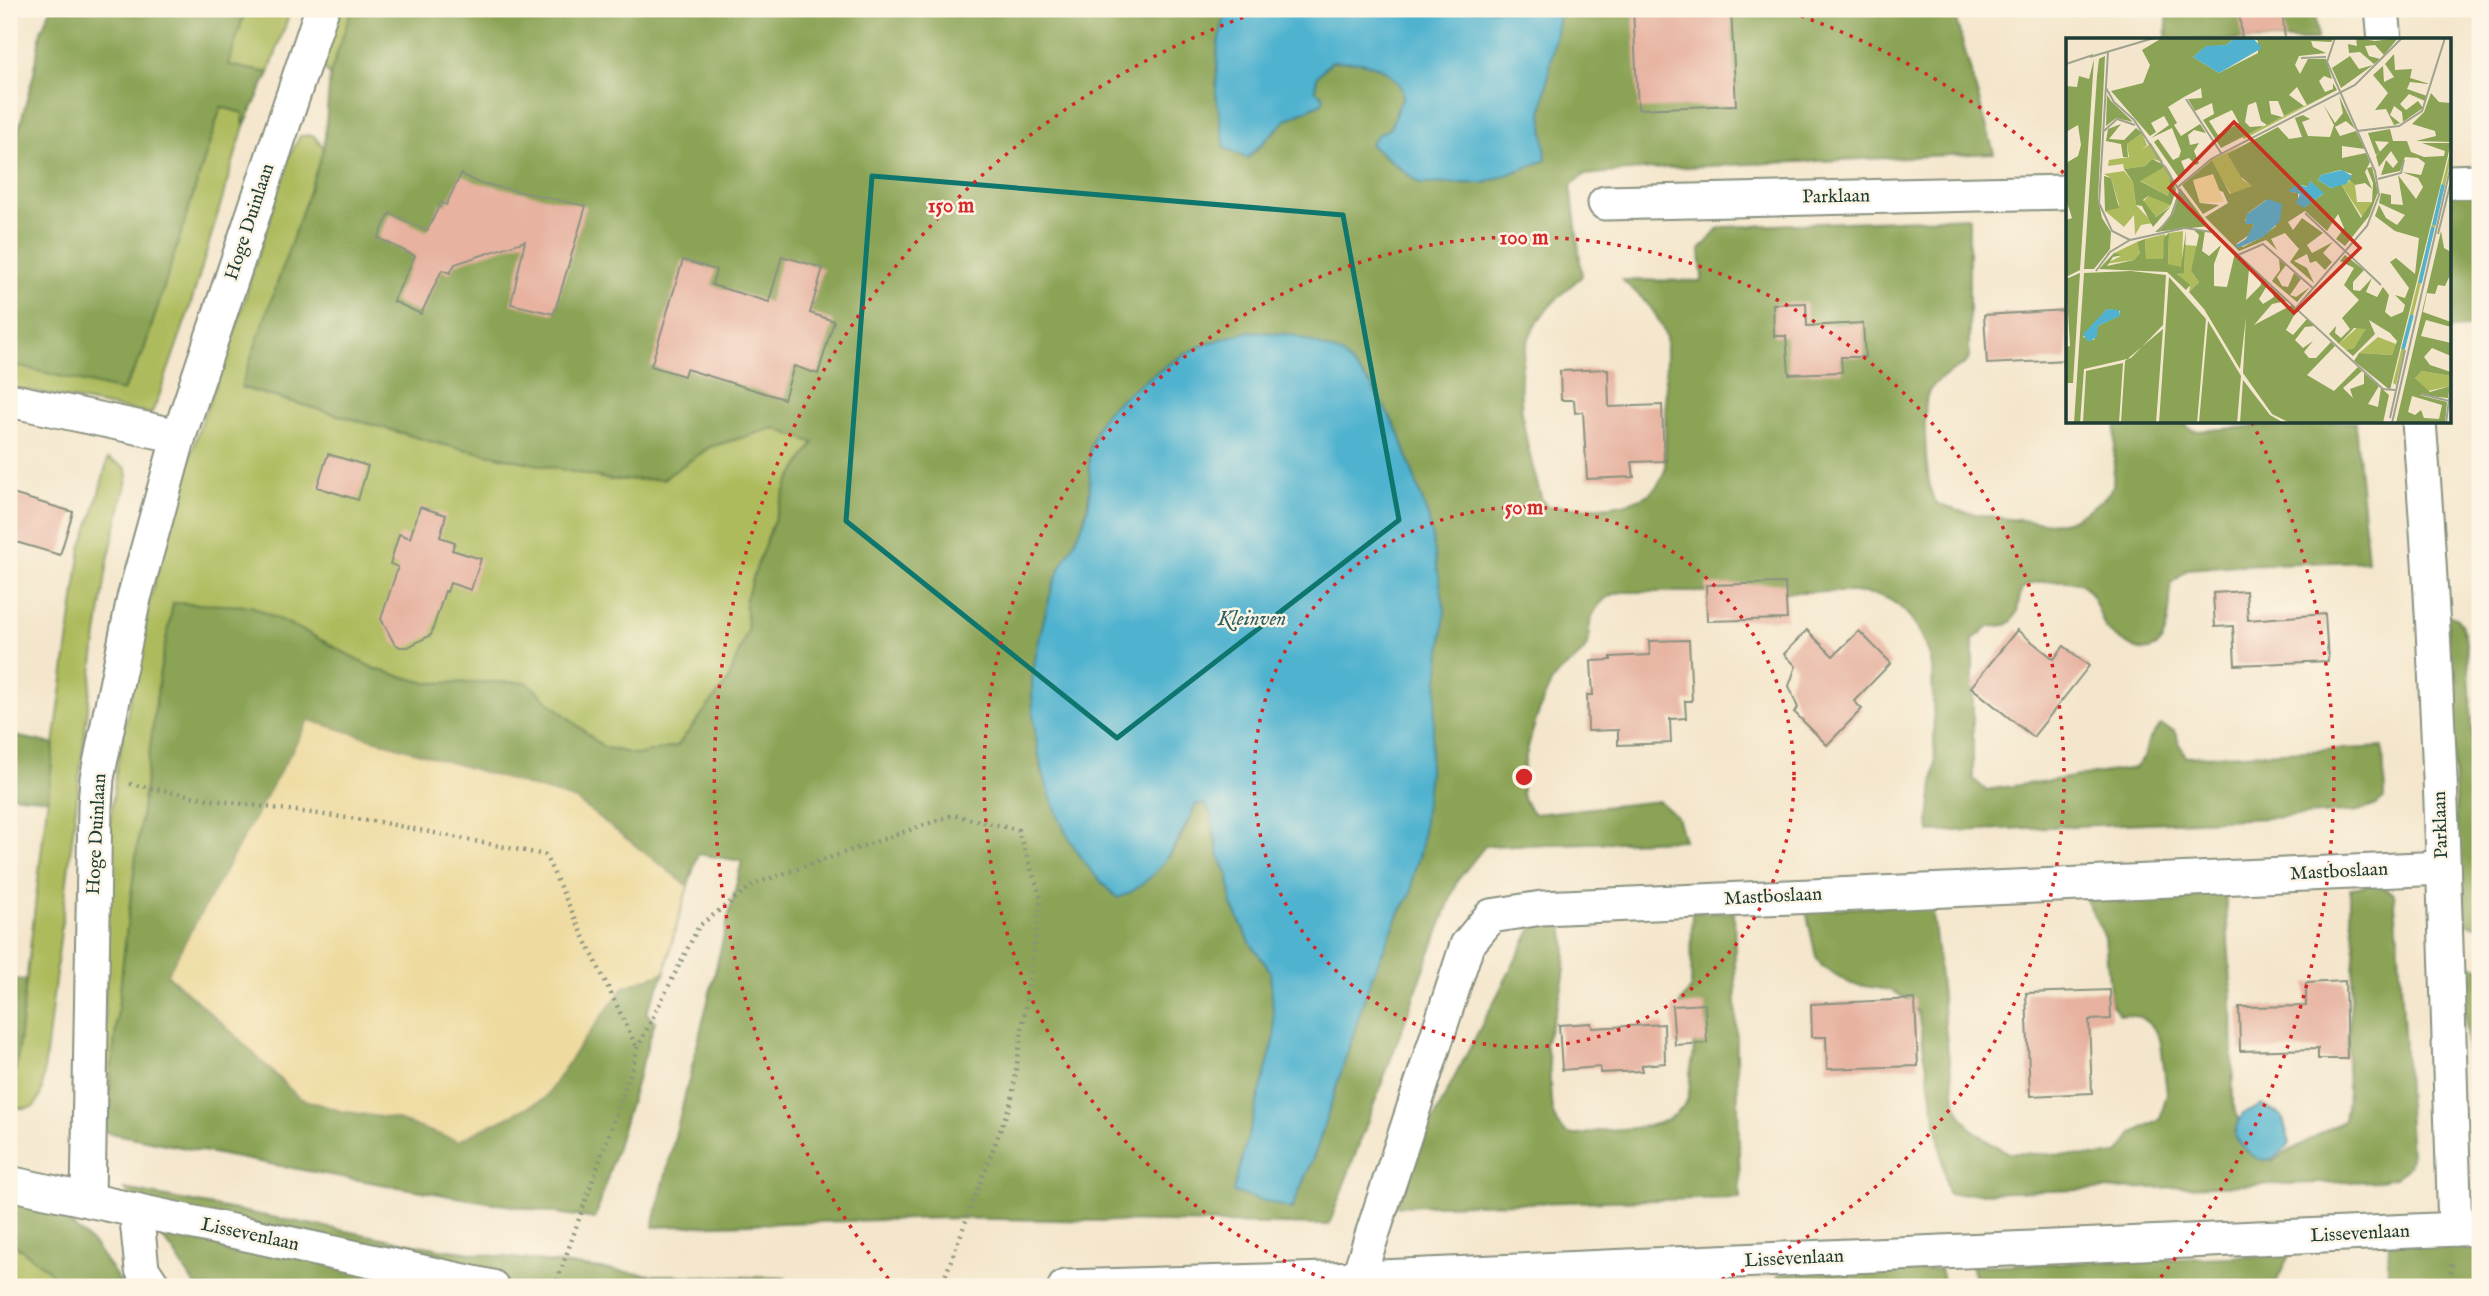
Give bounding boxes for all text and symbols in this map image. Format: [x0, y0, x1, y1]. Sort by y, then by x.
inset map [2066, 38, 2450, 424]
street label: Hoge Duinlaan [220, 161, 280, 283]
street label: Parklaan [1802, 184, 1870, 210]
text: 150 m [928, 193, 975, 220]
text: 100 m [1499, 225, 1549, 252]
text: 50 m [1505, 495, 1544, 522]
water label: Kleinven [1217, 606, 1286, 633]
centre of rings [1512, 765, 1536, 789]
street label: Hoge Duinlaan [82, 773, 112, 895]
street label: Parklaan [2428, 791, 2454, 859]
street label: Mastboslaan [2289, 857, 2389, 887]
street label: Mastboslaan [1723, 882, 1823, 912]
street label: Lissevenlaan [199, 1213, 301, 1257]
street label: Lissevenlaan [2310, 1219, 2410, 1249]
street label: Lissevenlaan [1744, 1244, 1844, 1274]

